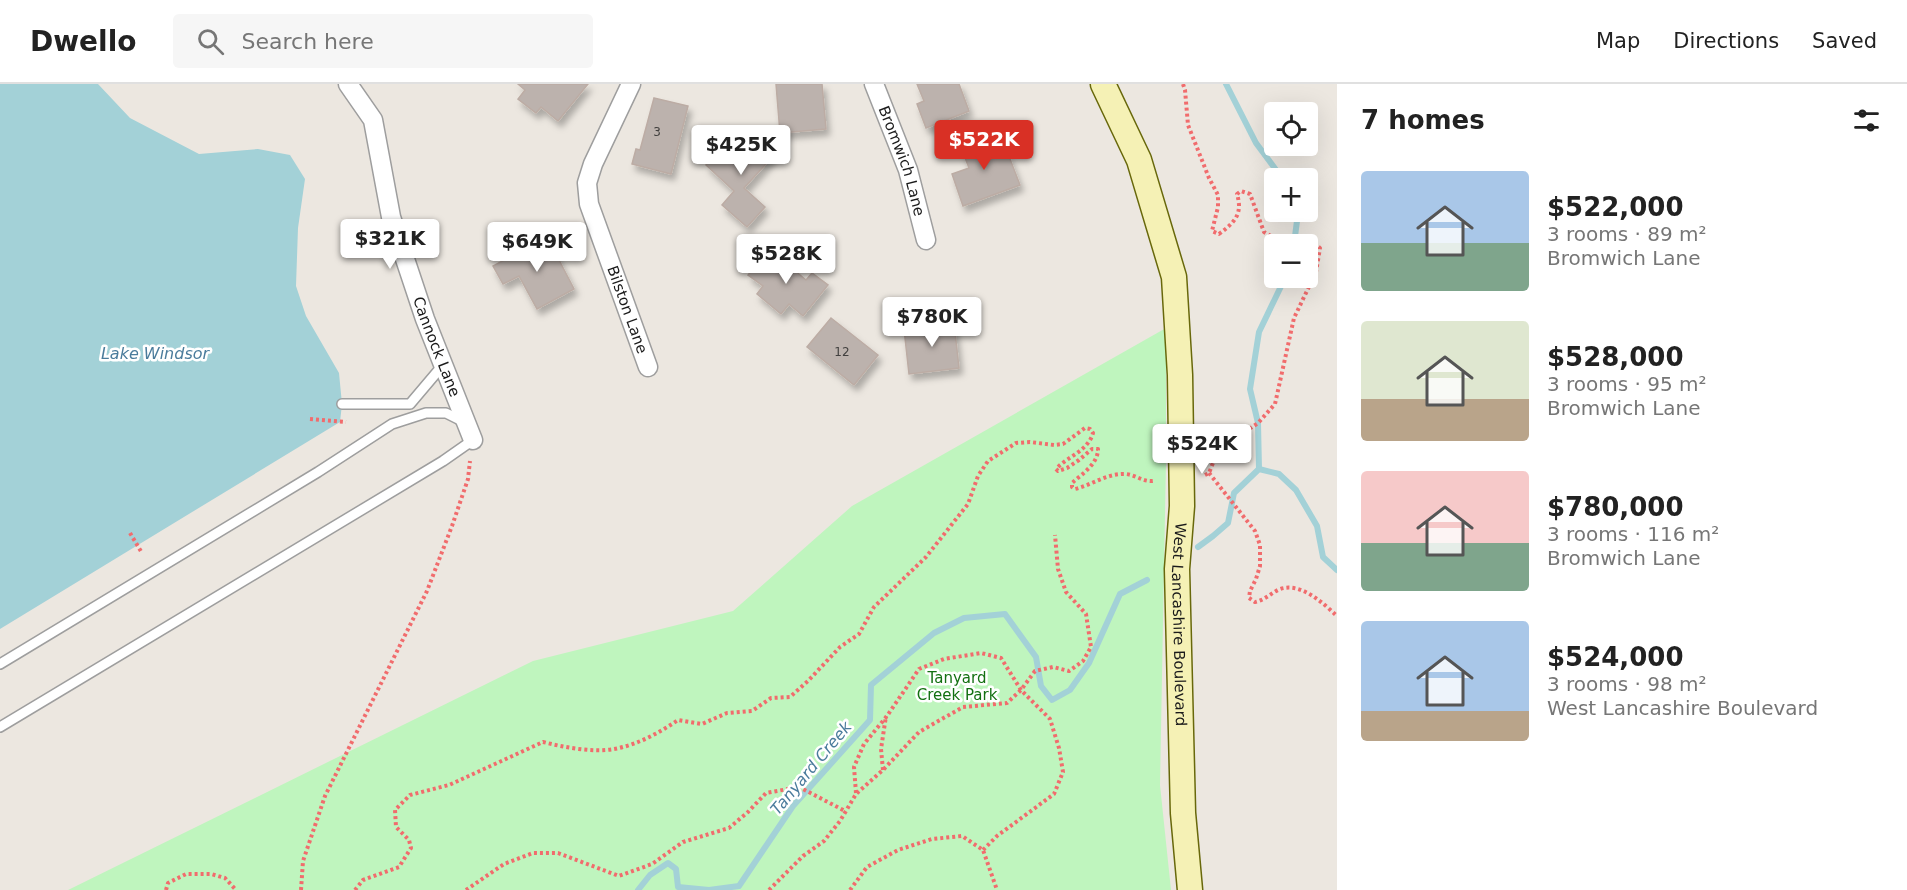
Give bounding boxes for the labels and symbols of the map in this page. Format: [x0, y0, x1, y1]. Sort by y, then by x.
street label: Bromwich Lane [875, 103, 928, 218]
pin: $522K [942, 120, 1026, 171]
house number: 3 [653, 125, 661, 139]
pin: $425K [699, 125, 783, 176]
pin: $321K [348, 219, 432, 270]
pin: $649K [495, 222, 579, 273]
pin: $528K [744, 234, 828, 285]
street label: Bilston Lane [603, 263, 651, 356]
street label: Cannock Lane [409, 294, 464, 399]
pin: $780K [890, 297, 974, 348]
water label: Lake Windsor [101, 344, 211, 363]
house number: 12 [834, 345, 850, 359]
pin: $524K [1160, 424, 1244, 475]
street label: West Lancashire Boulevard [1168, 522, 1190, 726]
park label: Tanyard Creek Park [917, 669, 998, 704]
water label: Tanyard Creek [766, 717, 856, 818]

